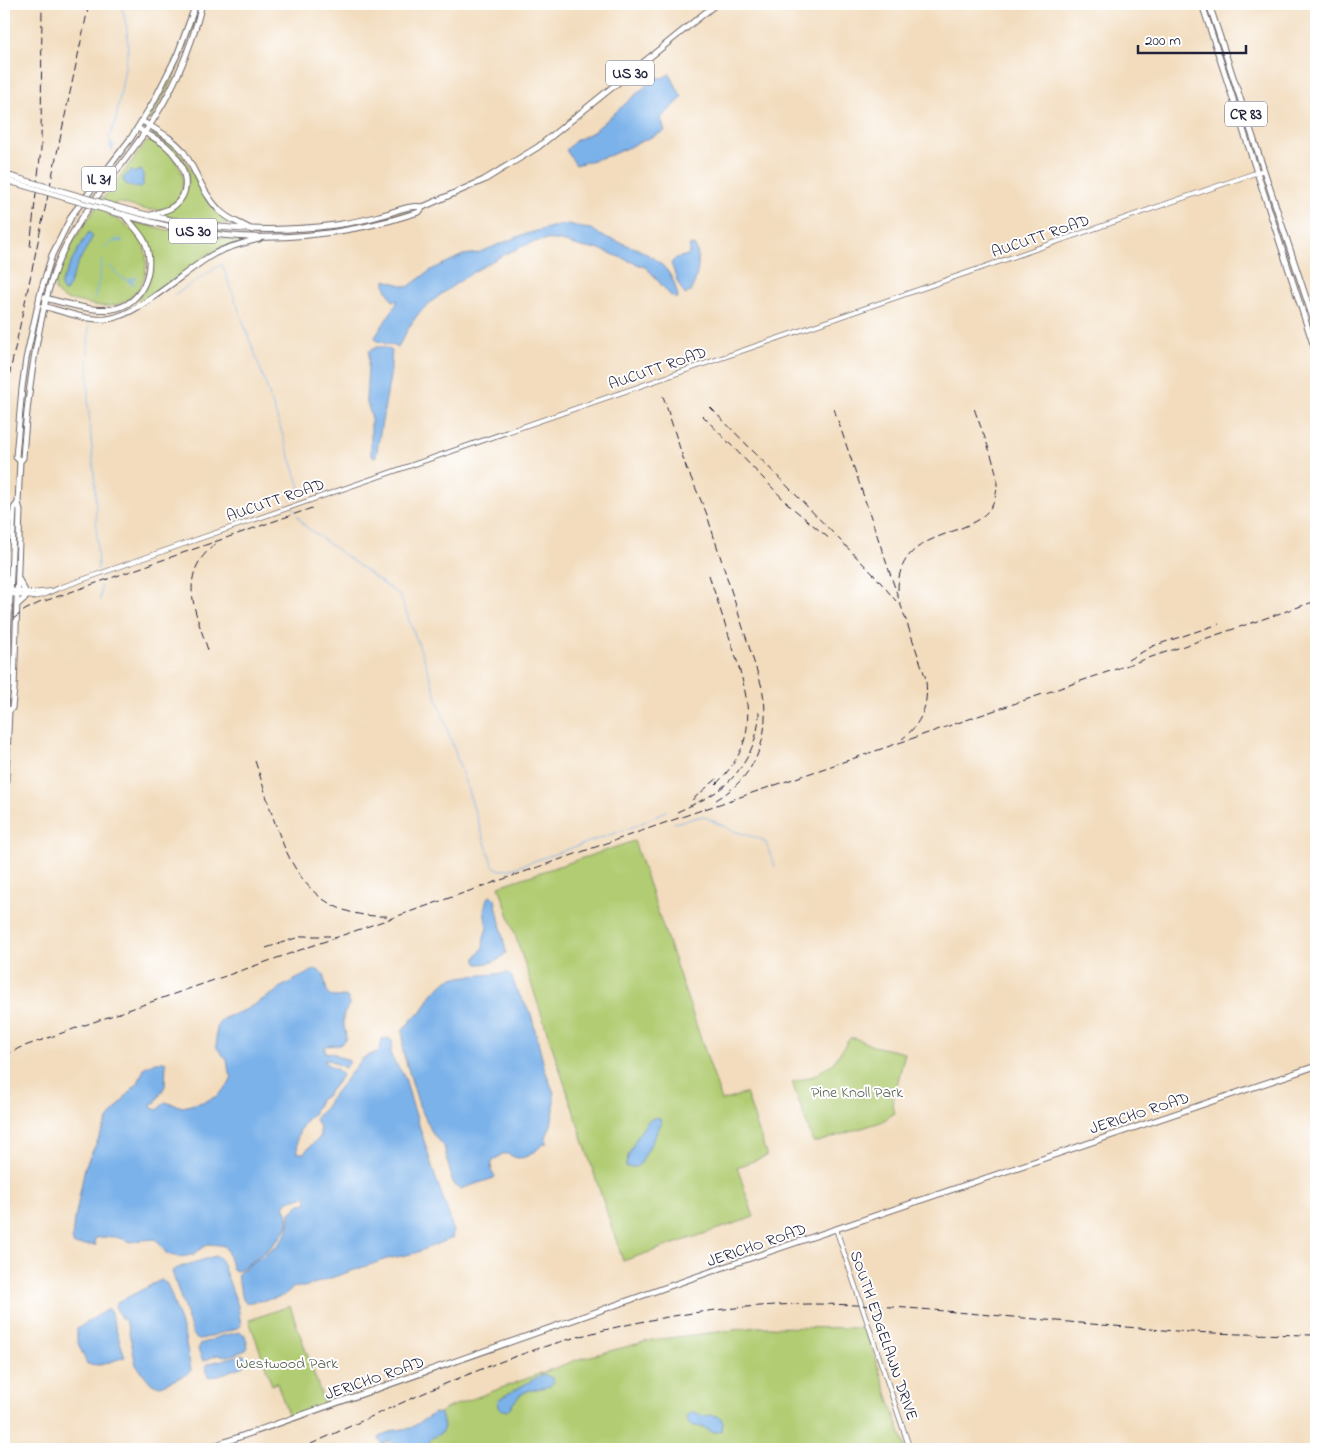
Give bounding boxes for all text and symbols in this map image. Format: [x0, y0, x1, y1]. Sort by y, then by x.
scale bar [1138, 22, 1245, 54]
text: 200 m [1145, 30, 1181, 52]
road number: US 30 [606, 60, 654, 86]
road number: CR 83 [1225, 102, 1267, 126]
road number: IL 31 [82, 166, 116, 192]
street label: AUCUTT ROAD [988, 209, 1093, 265]
road number: US 30 [169, 218, 217, 244]
street label: AUCUTT ROAD [605, 341, 710, 397]
street label: AUCUTT ROAD [223, 473, 328, 529]
park label: Pine Knoll Park [811, 1081, 904, 1105]
street label: JERICHO ROAD [1087, 1086, 1193, 1141]
street label: JERICHO ROAD [704, 1218, 810, 1274]
street label: SOUTH EDGELAWN DRIVE [843, 1248, 923, 1424]
street label: JERICHO ROAD [322, 1351, 428, 1407]
park label: Westwood Park [236, 1352, 339, 1376]

